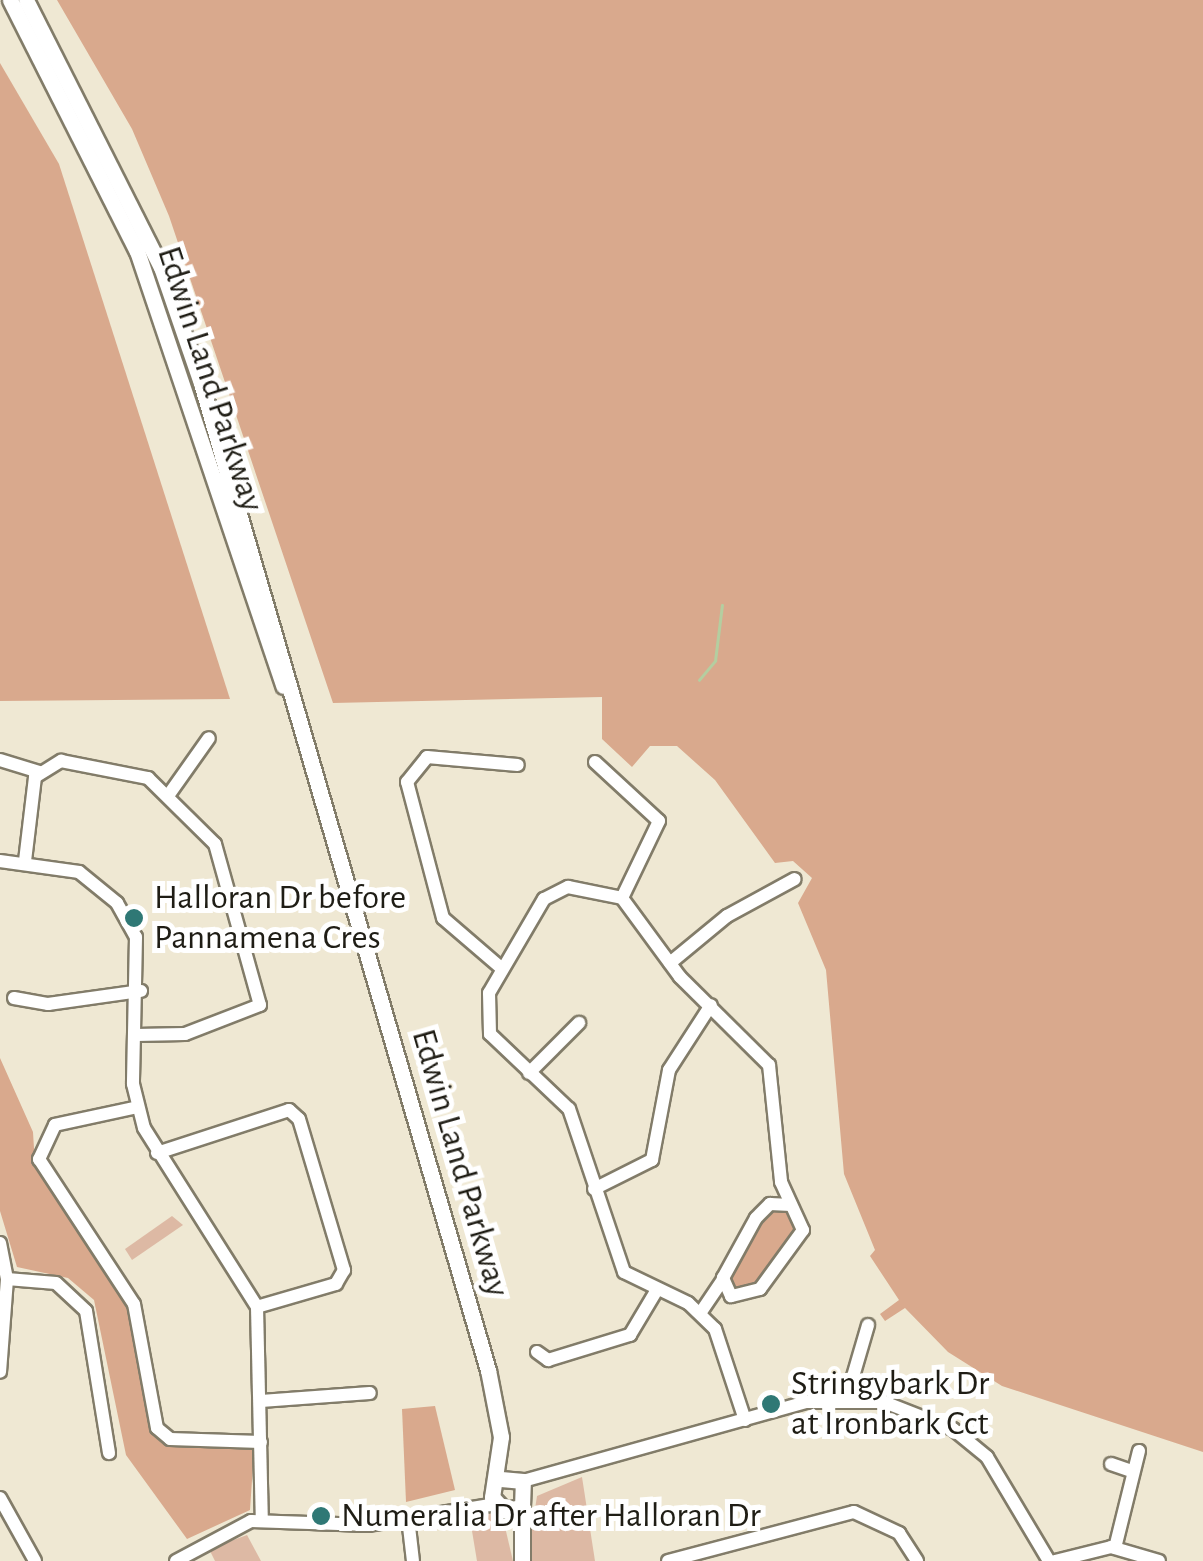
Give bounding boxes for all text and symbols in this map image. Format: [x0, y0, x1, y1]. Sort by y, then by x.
street label: Edwin Land Parkway [147, 241, 273, 517]
place label: Halloran Dr before Pannamena Cres [154, 877, 406, 959]
marker: Halloran Dr before Pannamena Cres [123, 907, 145, 929]
street label: Edwin Land Parkway [402, 1024, 518, 1302]
place label: Stringybark Dr at Ironbark Cct [791, 1363, 989, 1445]
marker: Stringybark Dr at Ironbark Cct [760, 1393, 782, 1415]
place label: Numeralia Dr after Halloran Dr [341, 1495, 761, 1537]
marker: Numeralia Dr after Halloran Dr [310, 1505, 332, 1527]

